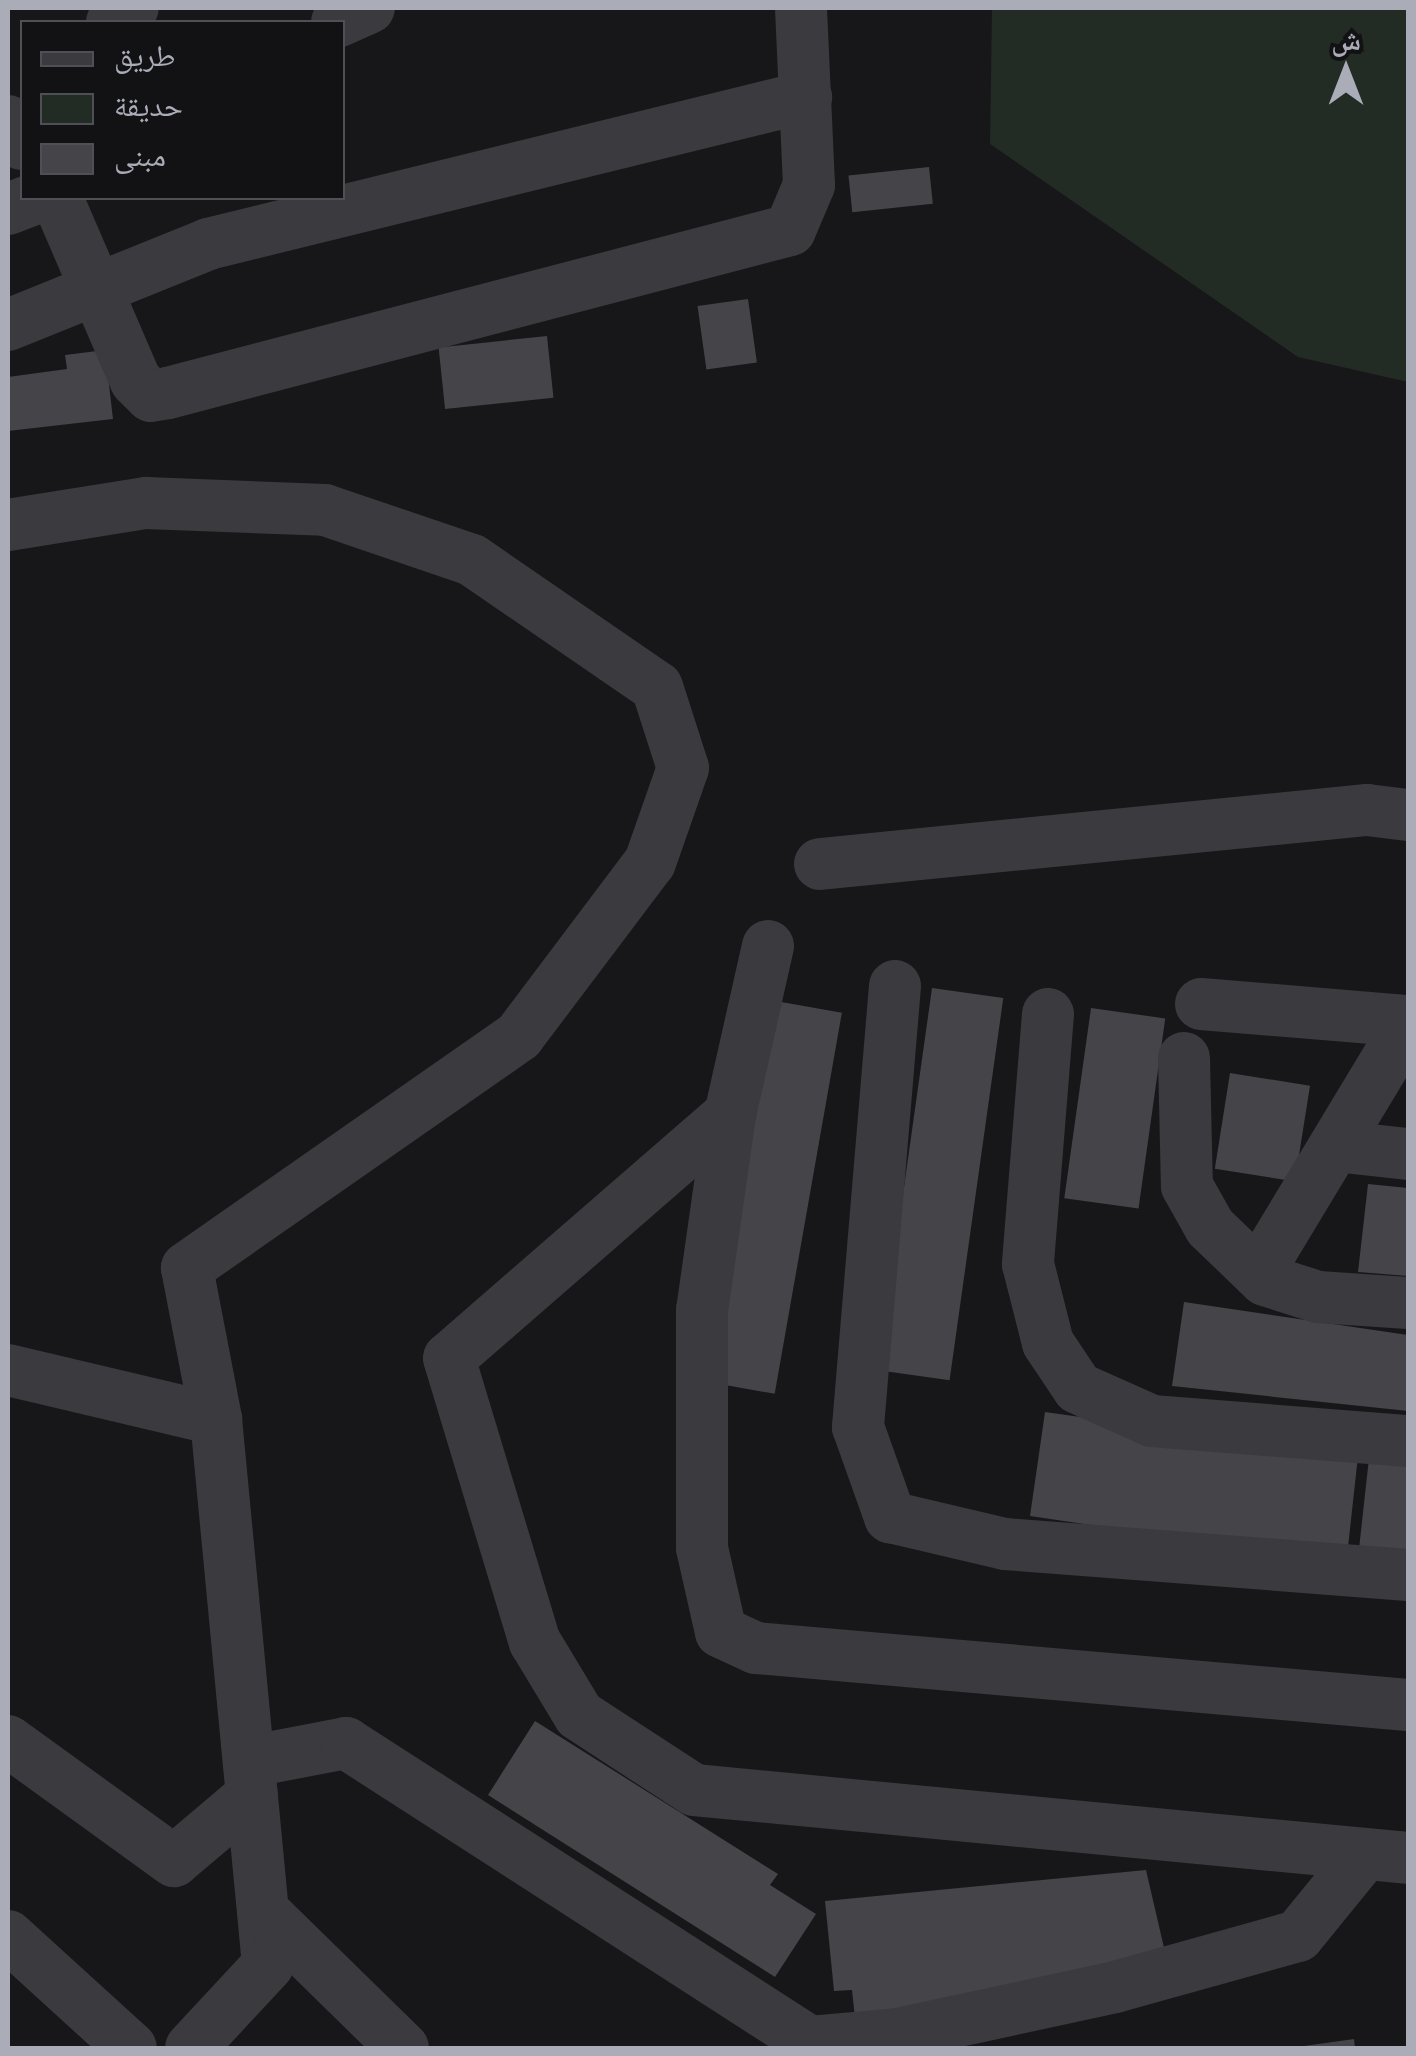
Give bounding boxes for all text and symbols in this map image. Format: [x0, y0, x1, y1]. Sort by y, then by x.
legend [20, 20, 345, 200]
north arrow [1296, 20, 1396, 120]
text: ش [1331, 24, 1361, 56]
text: طريق [114, 38, 175, 72]
text: حديقة [114, 88, 183, 122]
text: مبنى [114, 138, 166, 172]

